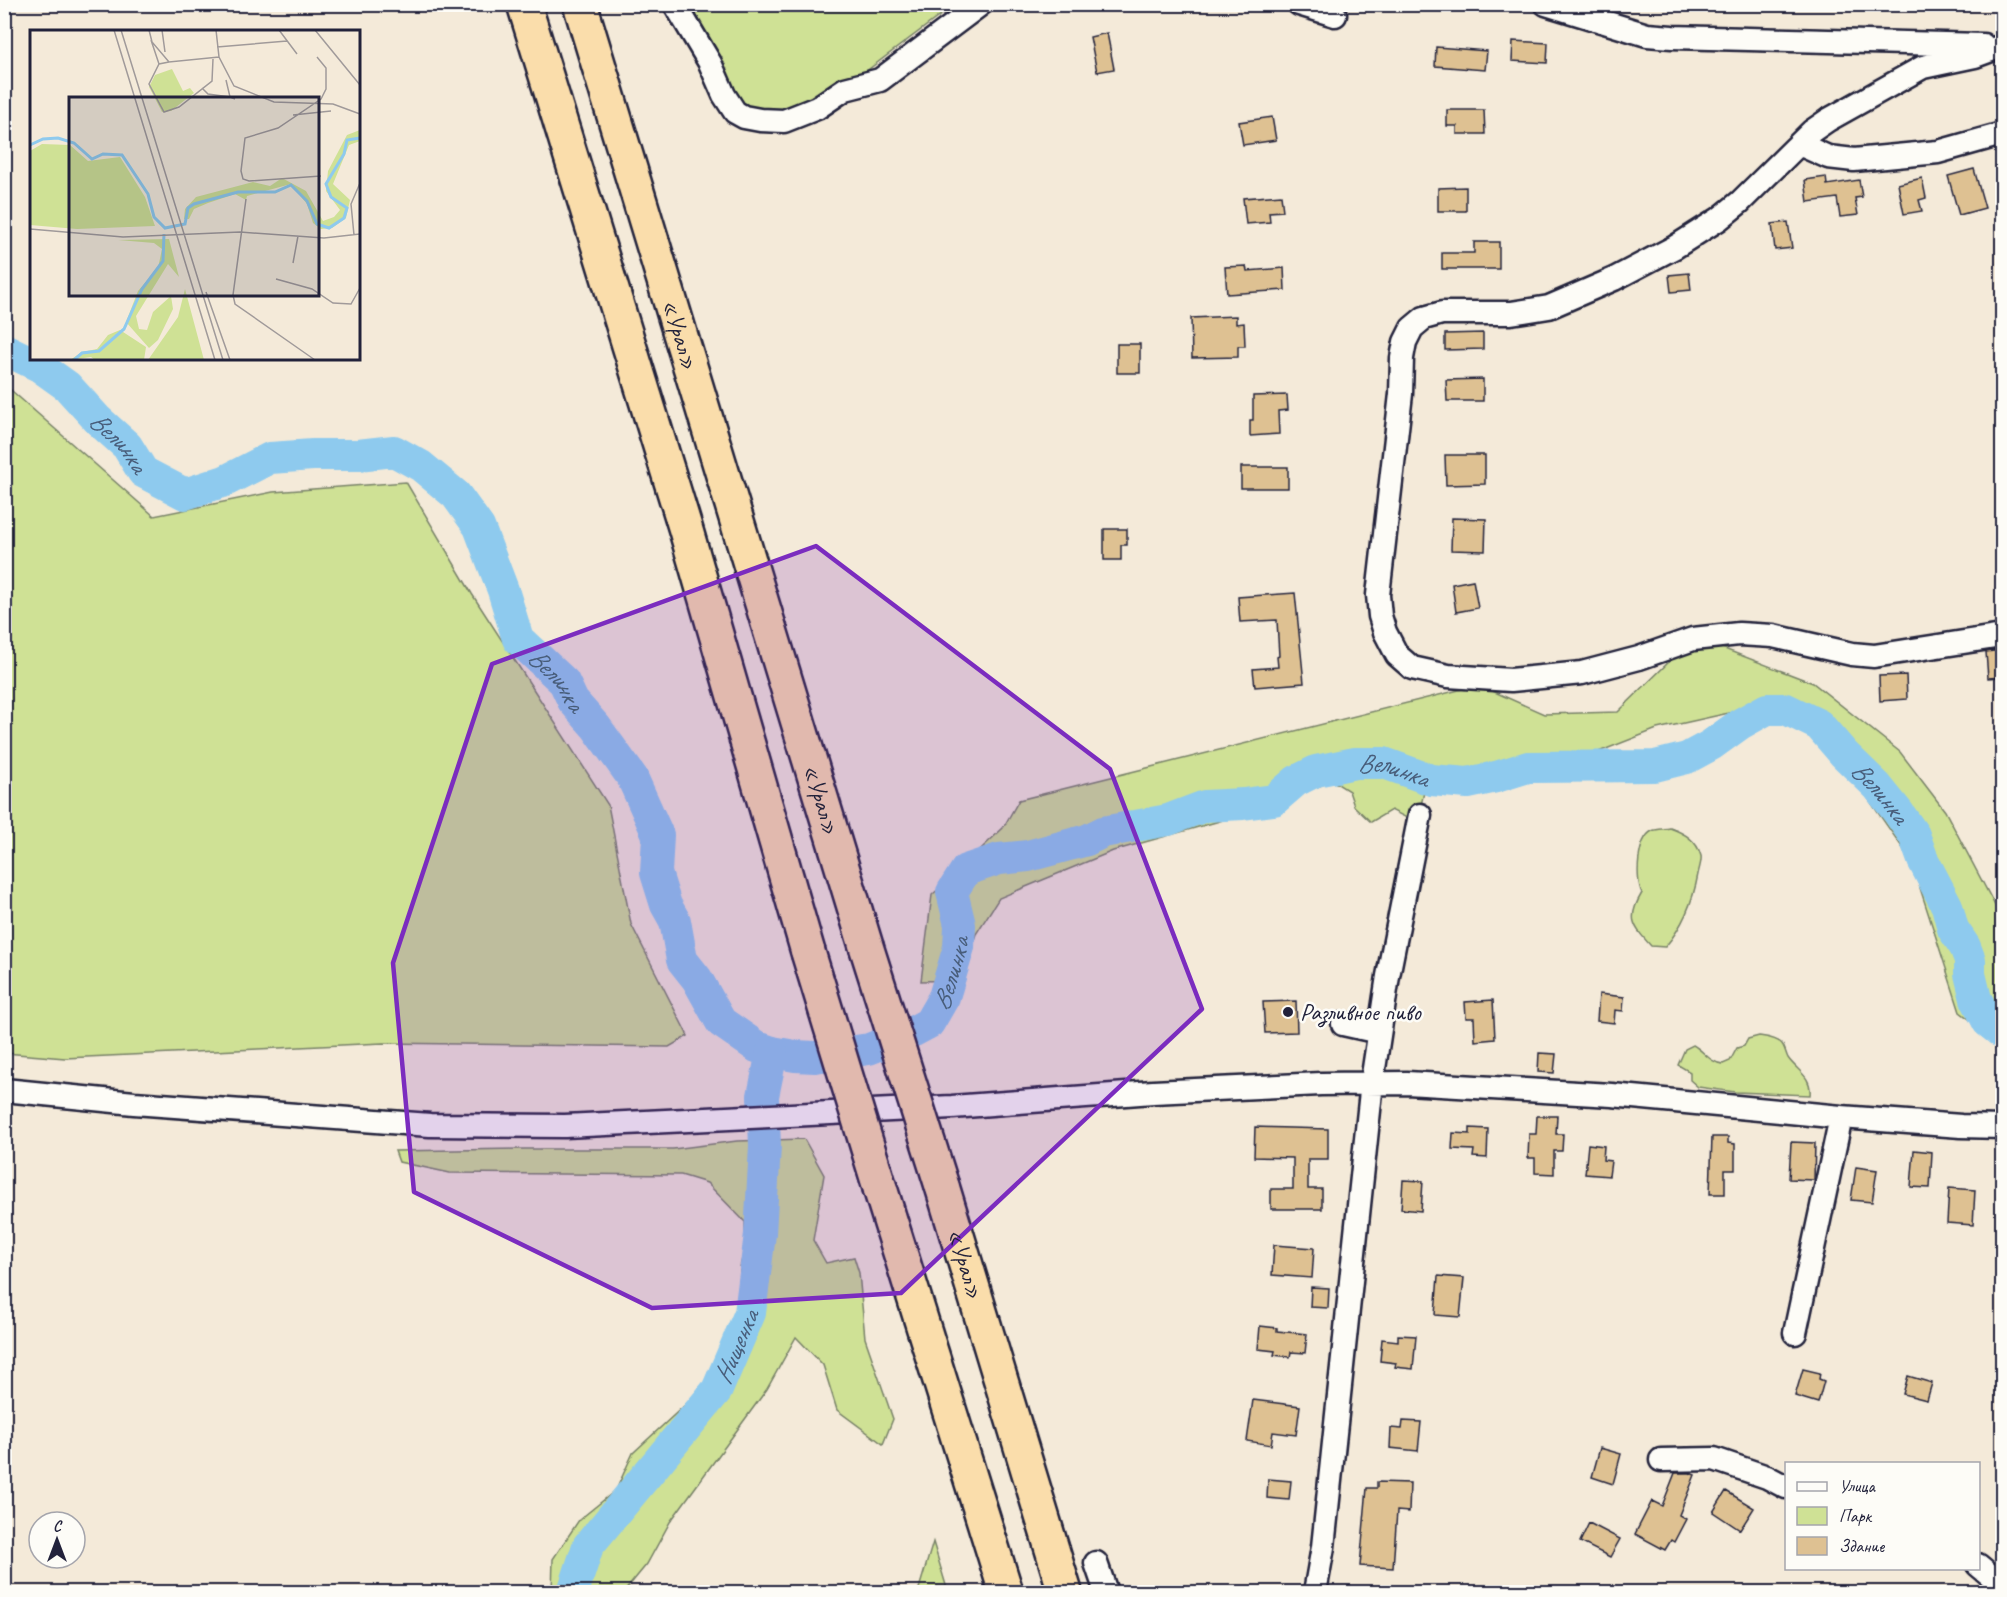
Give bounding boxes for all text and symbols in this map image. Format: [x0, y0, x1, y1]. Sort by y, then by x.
inset map [30, 30, 360, 360]
street label: «Урал» [655, 296, 705, 373]
water label: Велинка [83, 404, 158, 481]
water label: Велинка [521, 641, 593, 721]
water label: Велинка [1358, 747, 1436, 795]
water label: Велинка [1844, 754, 1919, 832]
street label: «Урал» [797, 761, 846, 838]
water label: Велинка [924, 934, 976, 1016]
place label: Разливное пиво [1300, 997, 1422, 1028]
marker: Разливное пиво [1281, 1005, 1295, 1019]
street label: «Урал» [941, 1225, 990, 1302]
water label: Нищенка [705, 1302, 767, 1388]
legend [1785, 1462, 1980, 1570]
text: Улица [1839, 1475, 1876, 1497]
text: Парк [1839, 1505, 1873, 1527]
north arrow [27, 1510, 87, 1570]
text: С [53, 1516, 63, 1536]
text: Здание [1839, 1535, 1885, 1557]

